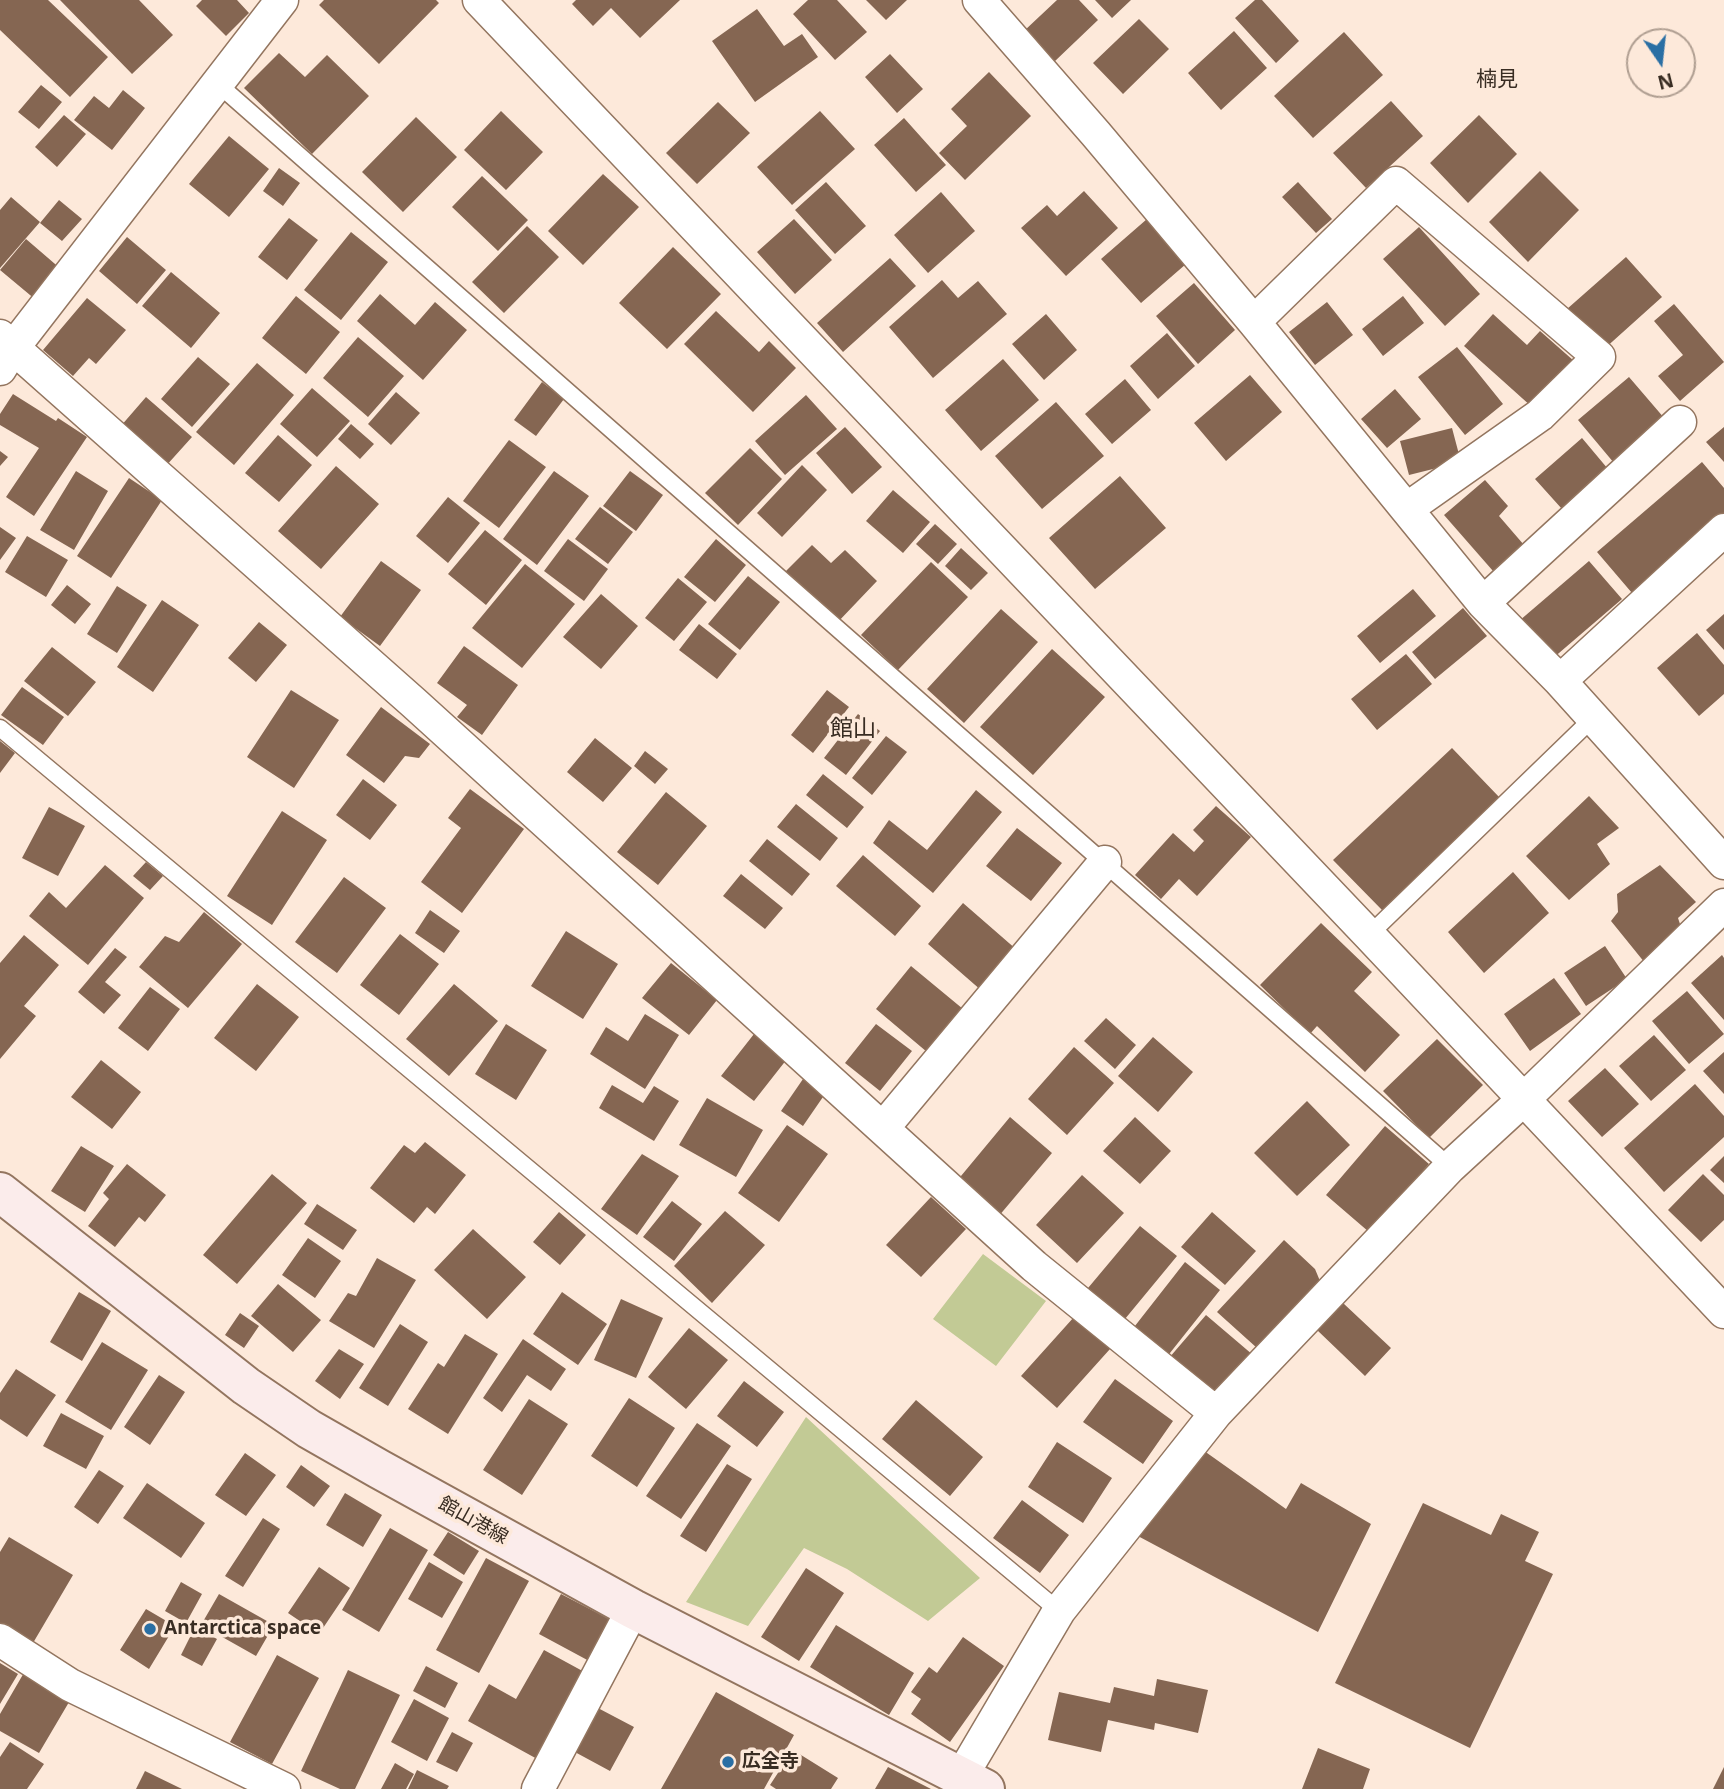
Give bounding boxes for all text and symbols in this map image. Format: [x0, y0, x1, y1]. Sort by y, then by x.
north arrow [1626, 28, 1696, 98]
district label: 楠見 [1476, 67, 1518, 93]
text: N [1655, 67, 1676, 96]
district label: 館山 [830, 715, 876, 743]
street label: 館山港線 [434, 1493, 512, 1549]
place label: Antarctica space [164, 1618, 321, 1640]
marker: Antarctica space [142, 1621, 158, 1637]
place label: 広全寺 [742, 1751, 799, 1773]
marker: 広全寺 [720, 1754, 736, 1770]

